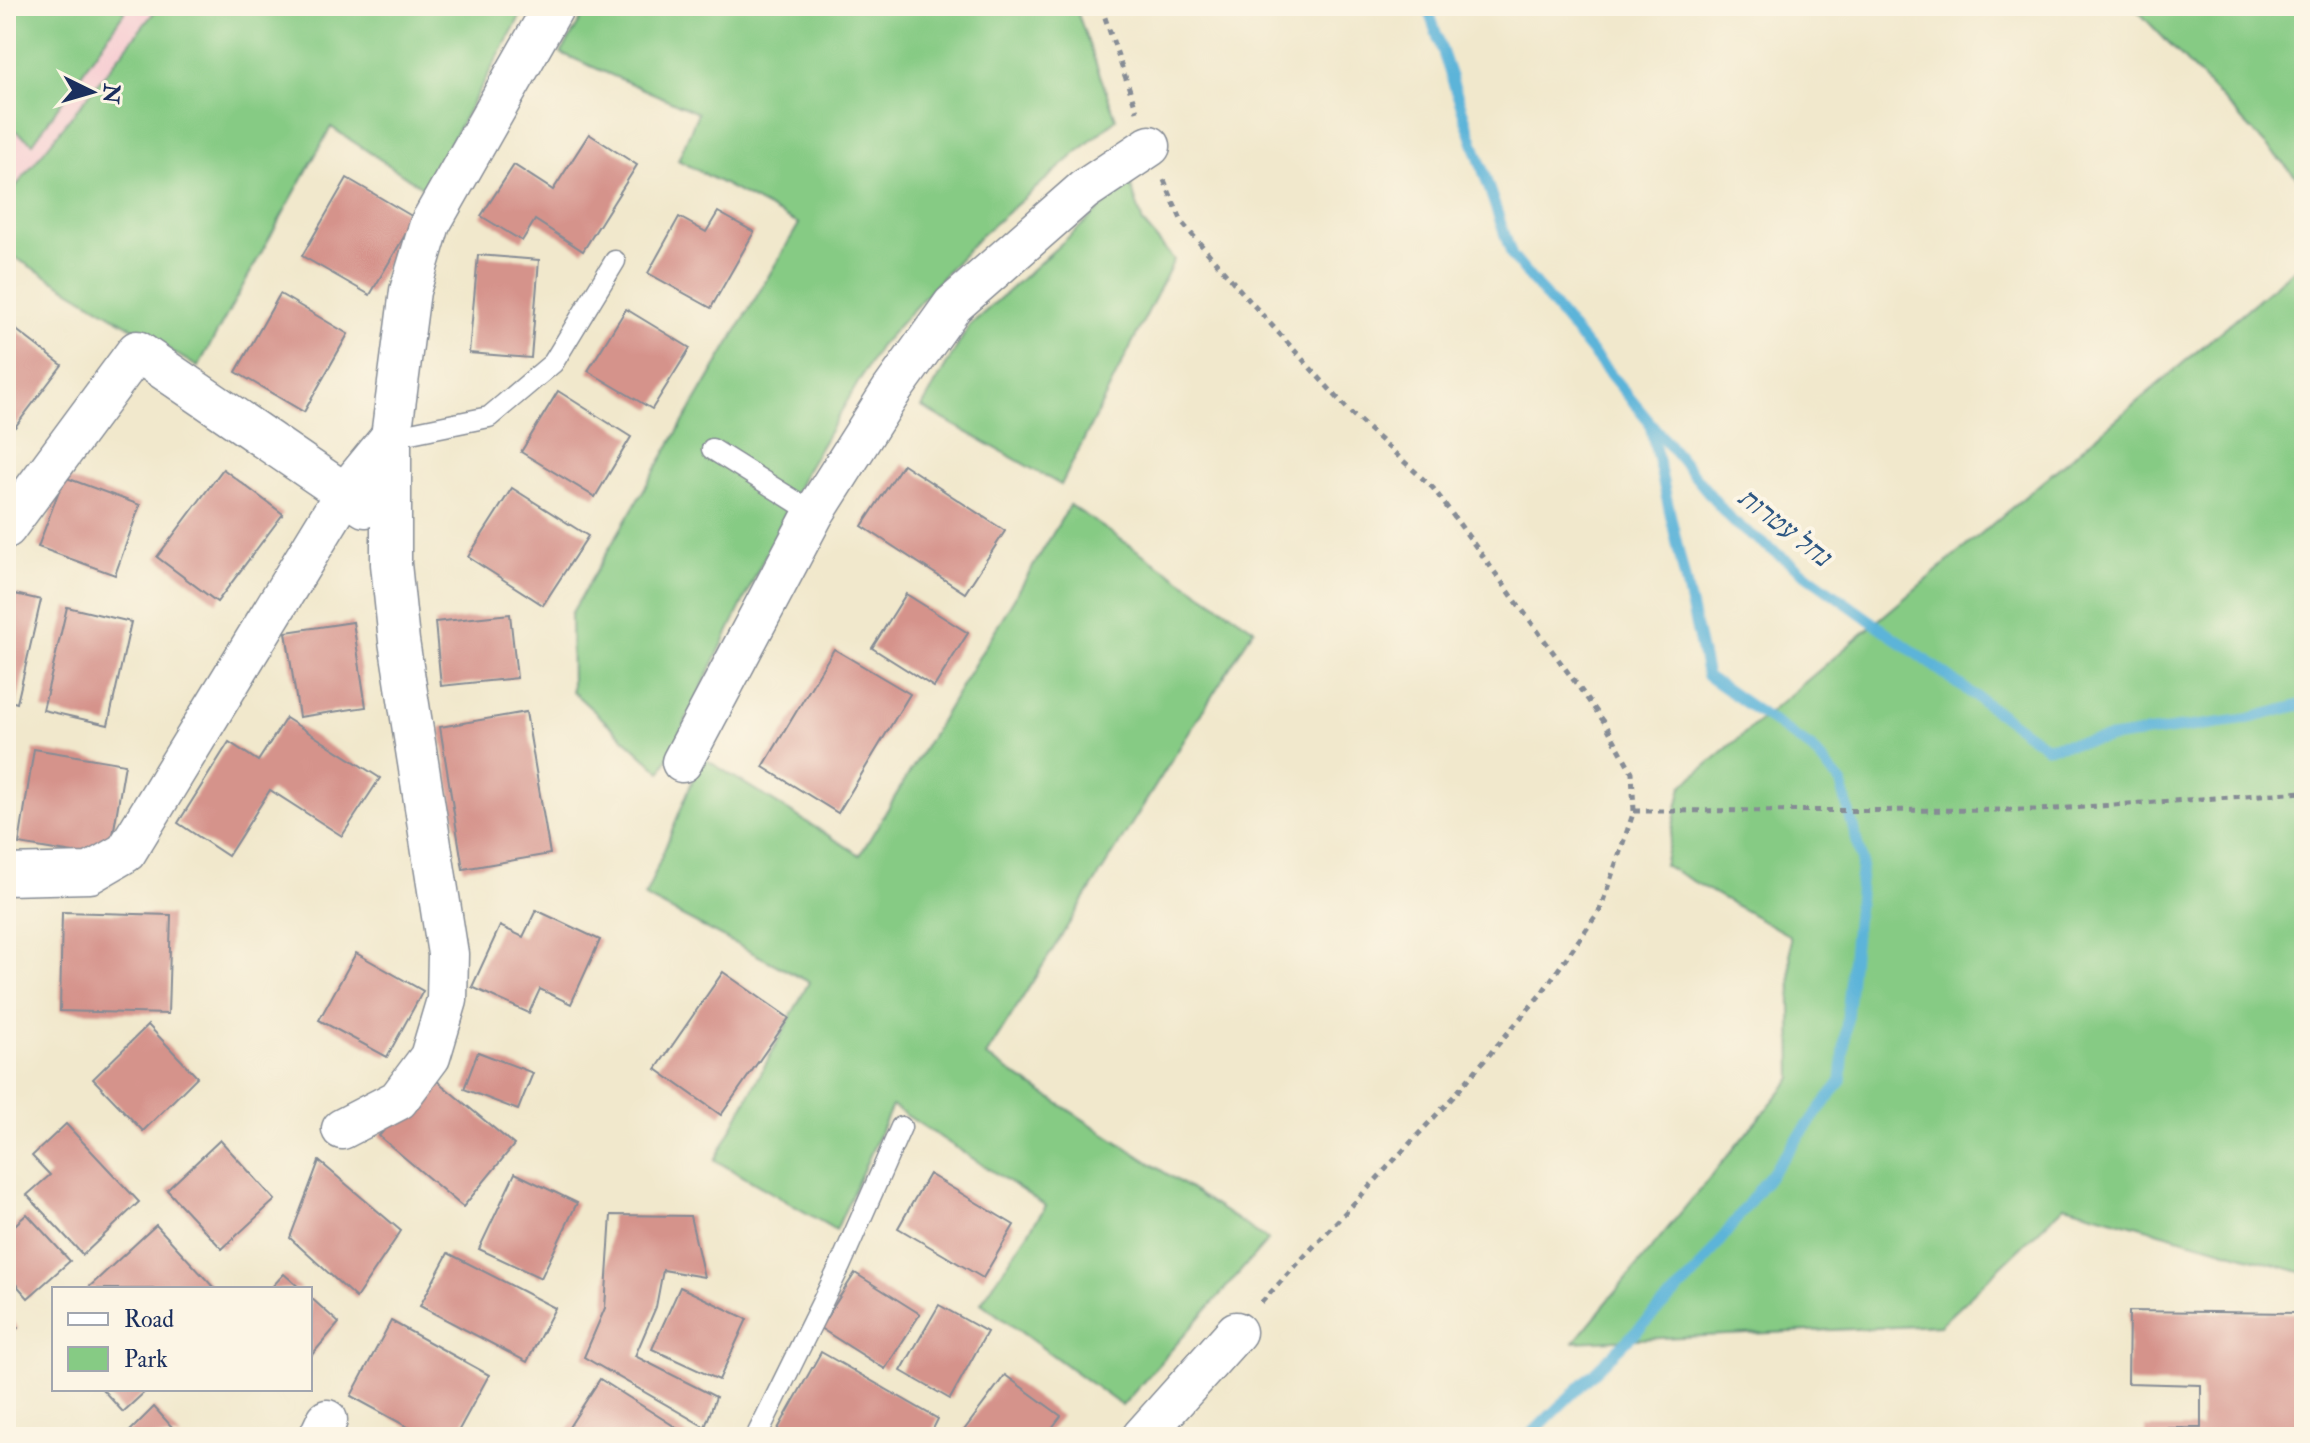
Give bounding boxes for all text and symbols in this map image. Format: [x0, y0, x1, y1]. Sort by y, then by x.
north arrow [52, 52, 132, 132]
text: N [96, 82, 126, 105]
water label: נחל עטרות [1730, 480, 1840, 576]
legend [52, 1287, 312, 1391]
text: Road [124, 1304, 174, 1335]
text: Park [124, 1344, 168, 1375]

